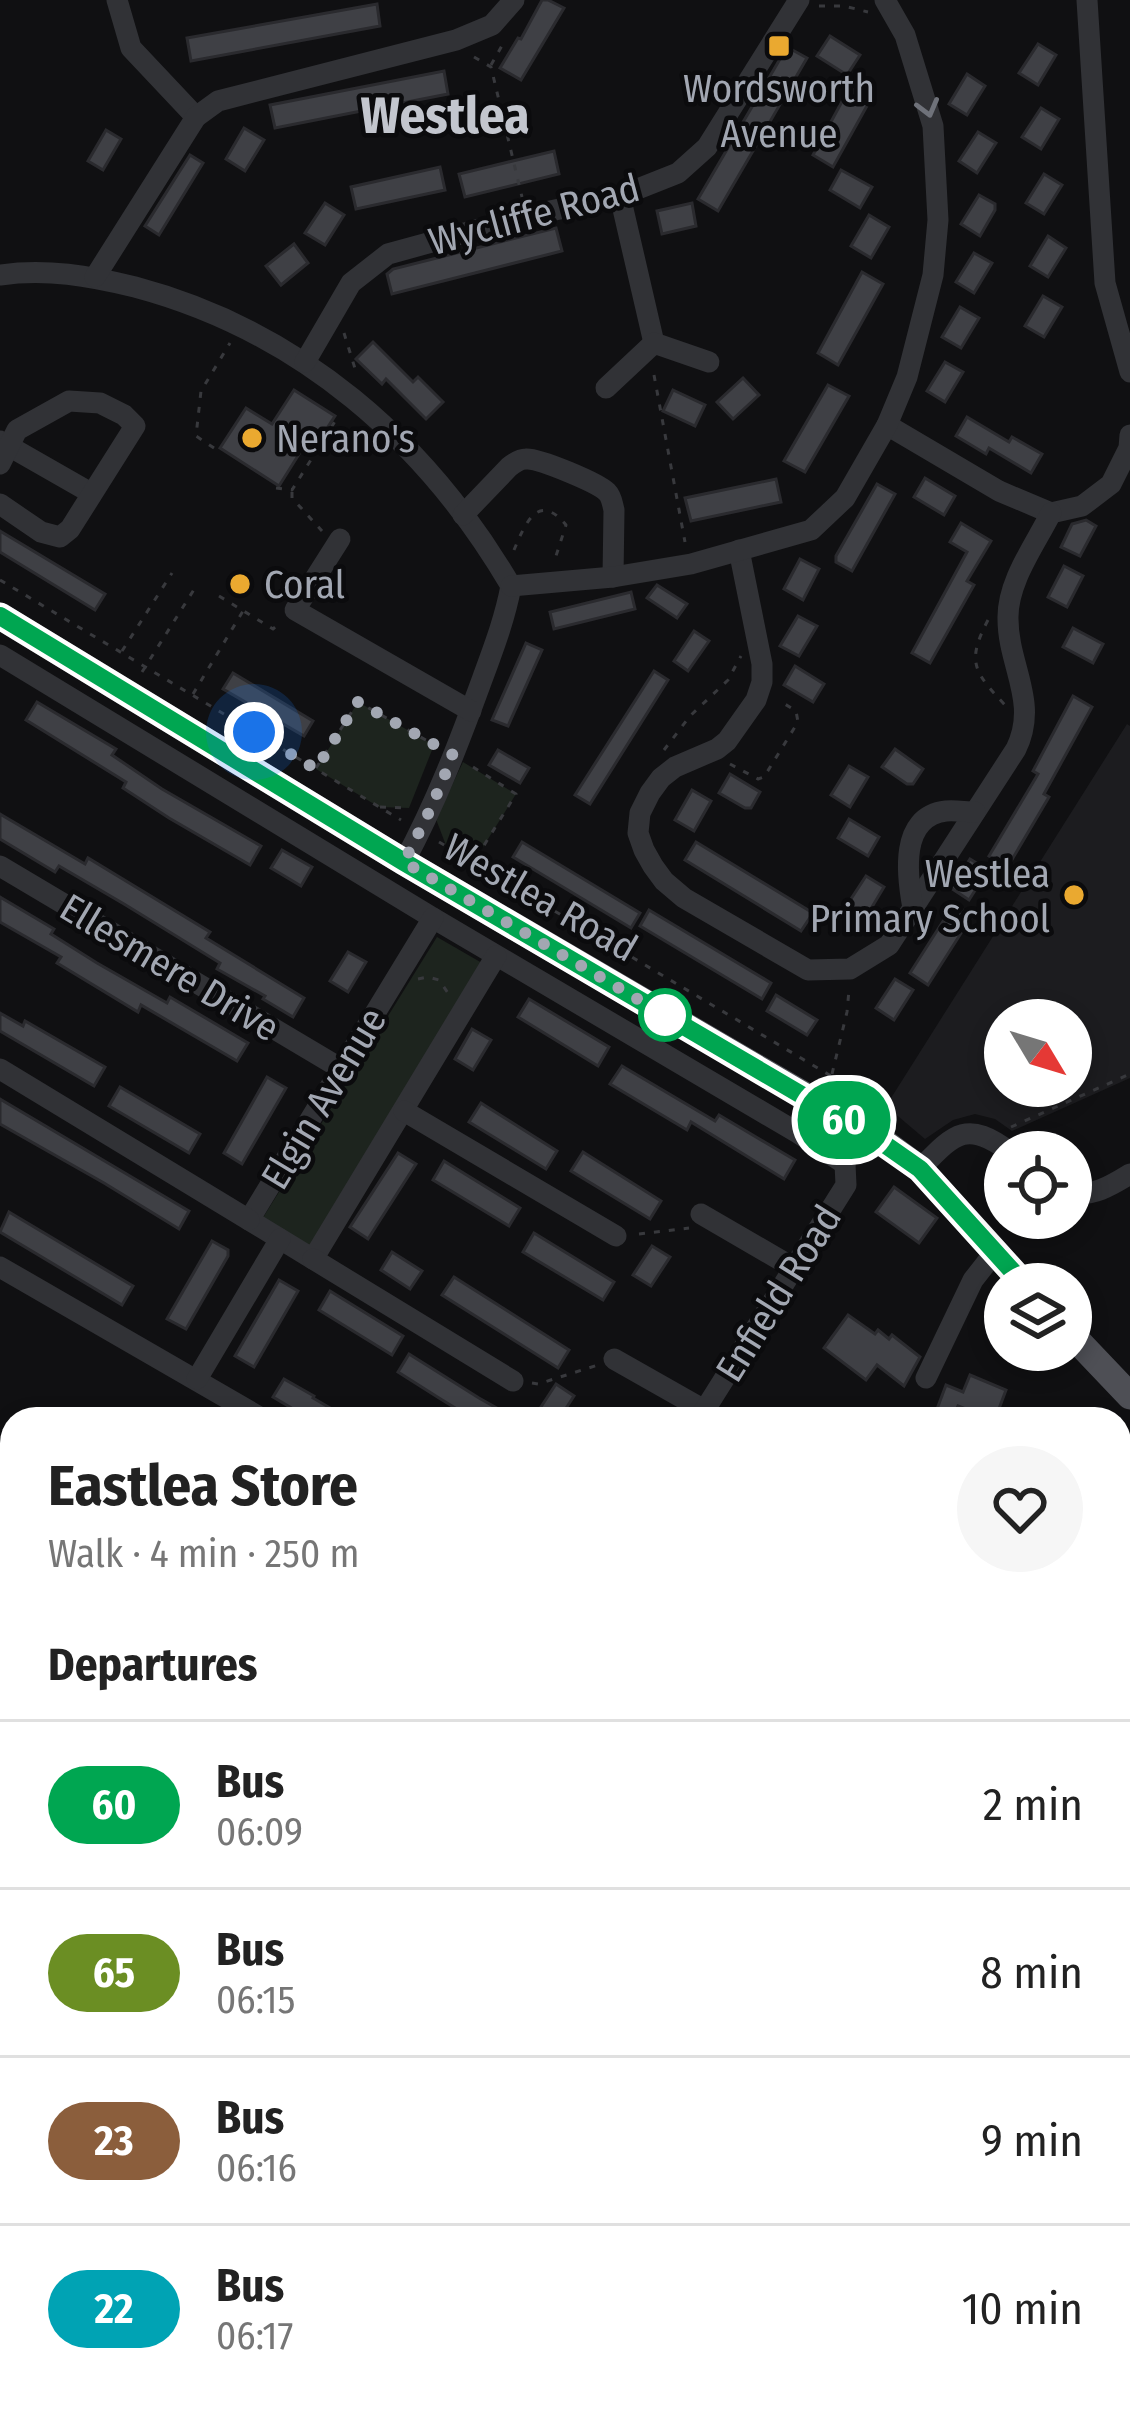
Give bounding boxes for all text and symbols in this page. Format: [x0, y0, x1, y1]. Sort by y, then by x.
marker: Wordsworth Avenue [766, 33, 792, 59]
place label: Wordsworth Avenue [683, 66, 875, 157]
district label: Westlea [361, 85, 529, 147]
one-way arrow [914, 97, 939, 118]
street label: Wycliffe Road [424, 165, 645, 265]
place label: Nerano's [276, 416, 415, 462]
marker: Nerano's [239, 425, 265, 451]
place label: Coral [264, 562, 345, 608]
marker: Coral [227, 571, 253, 597]
your location [224, 702, 284, 762]
street label: Westlea Road [436, 824, 645, 972]
place label: Westlea Primary School [810, 851, 1050, 942]
marker: Westlea Primary School [1061, 882, 1087, 908]
street label: Ellesmere Drive [52, 885, 287, 1051]
unlabelled marker [640, 990, 690, 1040]
street label: Elgin Avenue [252, 999, 396, 1198]
north arrow [984, 999, 1092, 1107]
map controls [984, 999, 1092, 1371]
line badge: 60 [790, 1081, 898, 1159]
text: 60 [822, 1095, 866, 1145]
button: locate [984, 1131, 1092, 1239]
street label: Enfield Road [707, 1197, 851, 1390]
button: layers [984, 1263, 1092, 1371]
button: heart [957, 1446, 1083, 1572]
text: Eastlea Store [48, 1452, 358, 1520]
text: Walk · 4 min · 250 m [48, 1531, 359, 1577]
text: Departures [48, 1638, 257, 1692]
text: Bus [216, 1755, 284, 1809]
text: 2 min [983, 1778, 1083, 1832]
text: 60 [92, 1780, 136, 1830]
text: 06:09 [216, 1809, 303, 1855]
text: Bus [216, 1923, 284, 1977]
text: 8 min [980, 1946, 1083, 2000]
text: 65 [93, 1948, 135, 1998]
text: 06:15 [216, 1977, 295, 2023]
text: Bus [216, 2091, 284, 2145]
text: 9 min [981, 2114, 1083, 2168]
text: 23 [94, 2116, 134, 2166]
text: 06:16 [216, 2145, 297, 2191]
text: Bus [216, 2259, 284, 2313]
text: 10 min [962, 2282, 1083, 2336]
text: 22 [95, 2284, 133, 2334]
text: 06:17 [216, 2313, 293, 2359]

